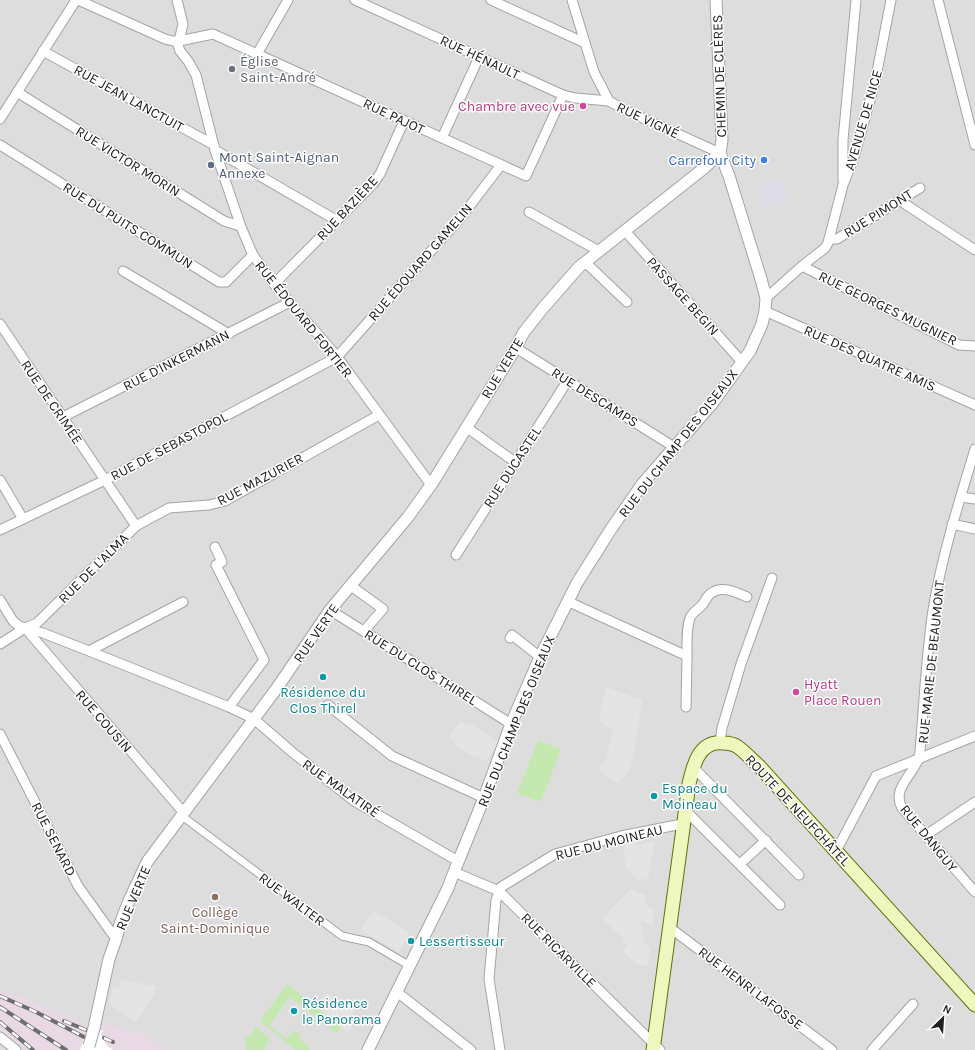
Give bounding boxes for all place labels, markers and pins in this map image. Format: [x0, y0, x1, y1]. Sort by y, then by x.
place label: Église Saint-André [240, 52, 316, 86]
marker: Église Saint-André [227, 64, 237, 74]
place label: Chambre avec vue [458, 98, 575, 115]
marker: Chambre avec vue [578, 101, 588, 111]
place label: Mont Saint-Aignan Annexe [219, 149, 339, 182]
place label: Carrefour City [669, 152, 756, 169]
marker: Carrefour City [759, 155, 769, 165]
marker: Mont Saint-Aignan Annexe [206, 160, 216, 170]
marker: Résidence du Clos Thirel [318, 672, 328, 682]
place label: Hyatt Place Rouen [804, 676, 881, 709]
place label: Résidence du Clos Thirel [280, 684, 366, 717]
marker: Hyatt Place Rouen [791, 687, 801, 697]
place label: Espace du Moineau [662, 780, 728, 813]
marker: Espace du Moineau [649, 791, 659, 801]
marker: Collège Saint-Dominique [210, 892, 220, 902]
place label: Collège Saint-Dominique [160, 904, 270, 937]
place label: Lessertisseur [419, 933, 506, 950]
marker: Lessertisseur [406, 936, 416, 946]
place label: Résidence le Panorama [302, 995, 382, 1028]
marker: Résidence le Panorama [289, 1006, 299, 1016]

